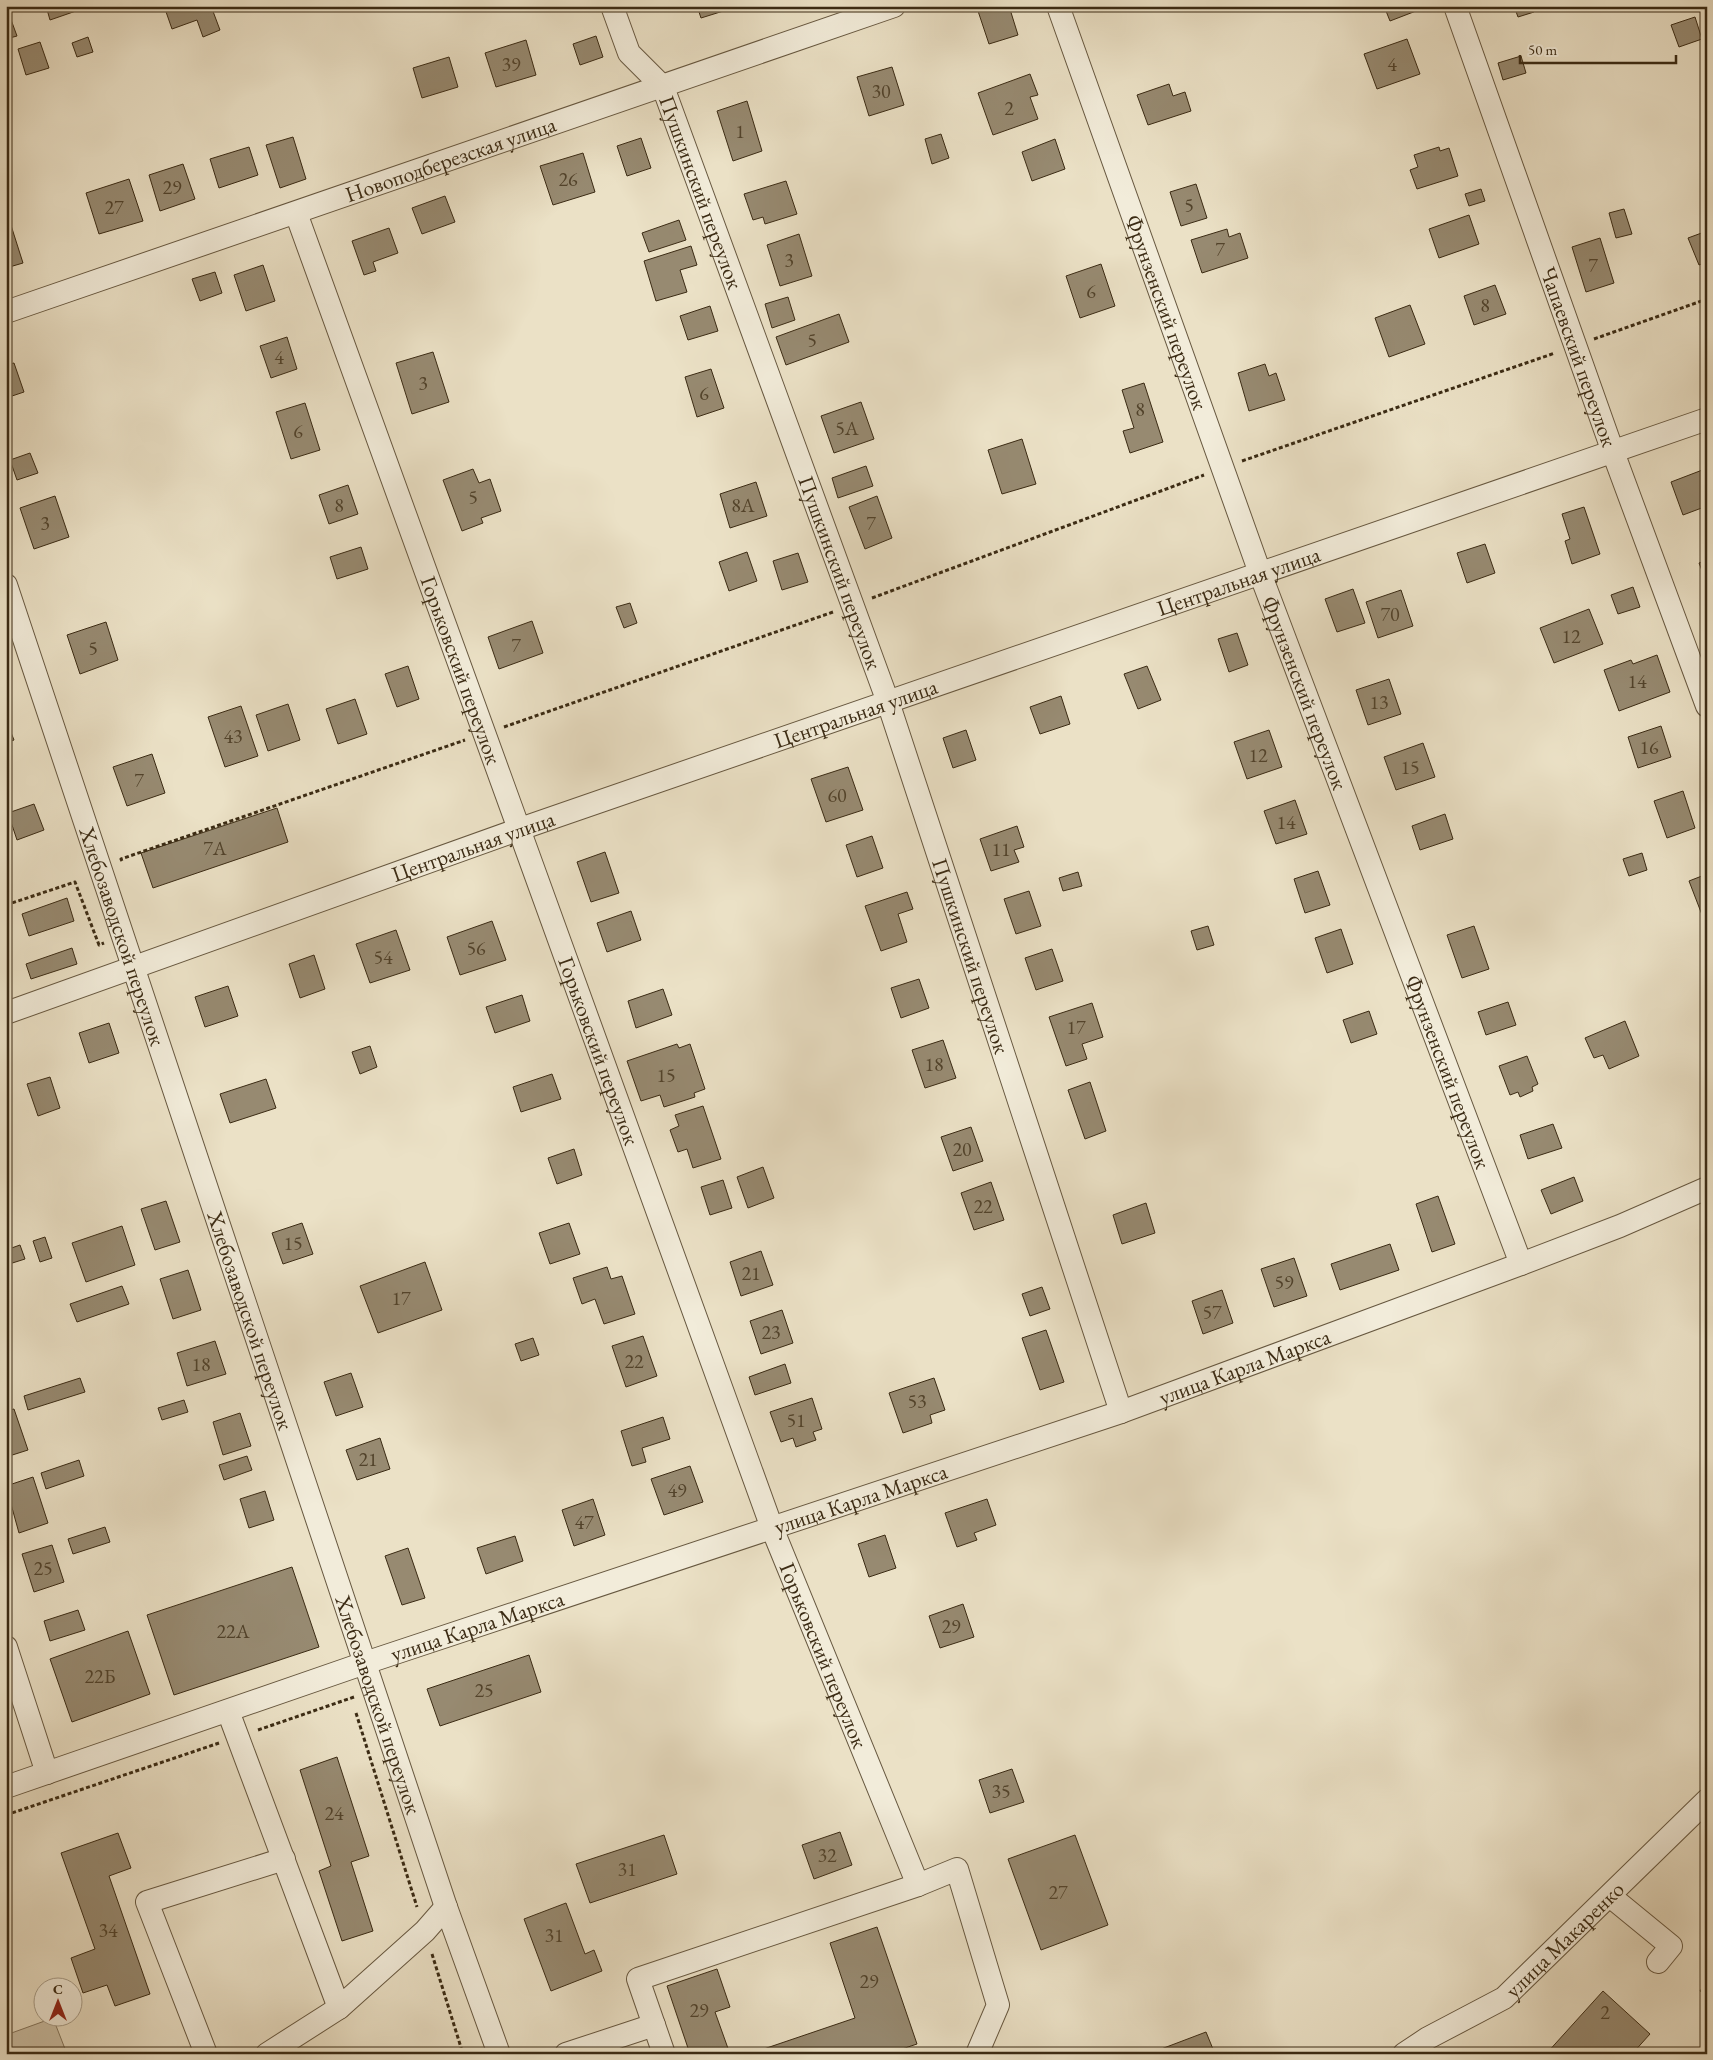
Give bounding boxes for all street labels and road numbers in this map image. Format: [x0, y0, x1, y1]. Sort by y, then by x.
street label: Пушкинский переулок [652, 91, 750, 294]
street label: Новоподберезская улица [341, 110, 560, 209]
street label: Фрунзенский переулок [1119, 211, 1215, 414]
street label: Чапаевский переулок [1534, 263, 1624, 451]
street label: Пушкинский переулок [791, 472, 889, 674]
street label: Центральная улица [1153, 540, 1324, 623]
street label: Горьковский переулок [414, 572, 508, 769]
street label: Фрунзенский переулок [1255, 592, 1355, 794]
street label: Центральная улица [770, 672, 942, 755]
street label: Центральная улица [388, 804, 559, 889]
street label: Хлебозаводской переулок [72, 822, 172, 1050]
street label: Пушкинский переулок [925, 854, 1017, 1058]
street label: Горьковский переулок [551, 953, 646, 1150]
street label: Фрунзенский переулок [1398, 971, 1498, 1173]
street label: Хлебозаводской переулок [200, 1206, 300, 1434]
street label: улица Карла Маркса [1155, 1322, 1335, 1412]
street label: улица Карла Маркса [770, 1457, 951, 1541]
street label: Горьковский переулок [773, 1558, 875, 1753]
street label: улица Карла Маркса [387, 1584, 568, 1668]
street label: Хлебозаводской переулок [328, 1591, 428, 1818]
street label: улица Макаренко [1499, 1875, 1631, 2004]

